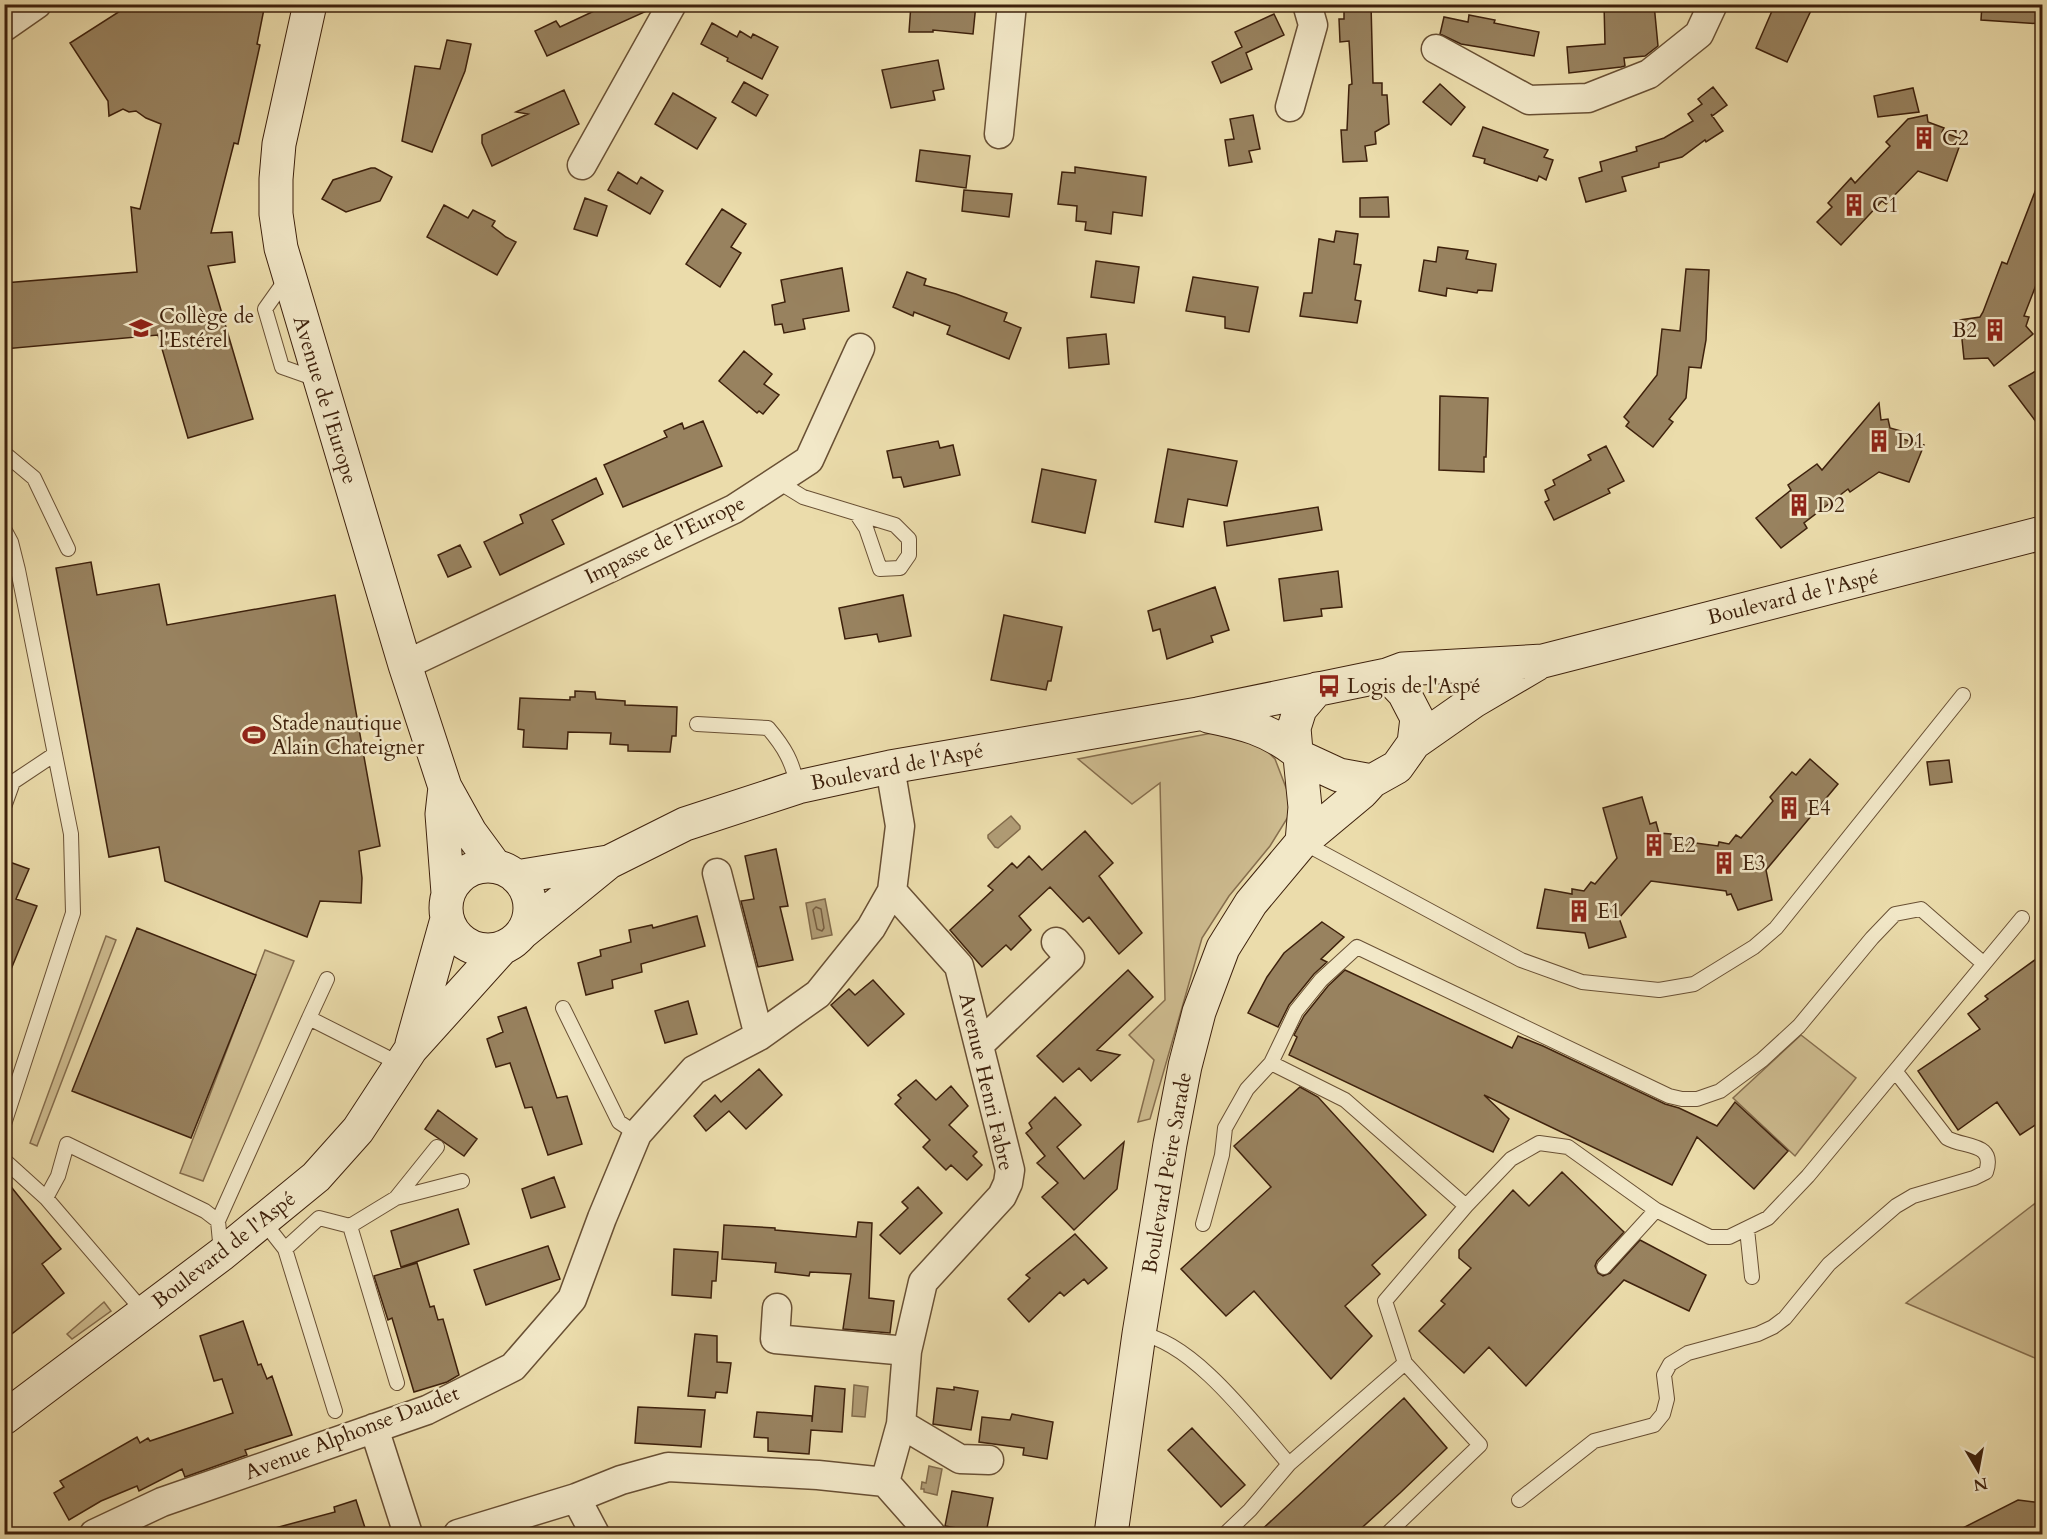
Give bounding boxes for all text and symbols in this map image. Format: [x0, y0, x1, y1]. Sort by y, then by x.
place label: C2 [1942, 124, 1969, 153]
building icon: C2 [1911, 125, 1937, 151]
place label: C1 [1872, 191, 1899, 220]
building icon: C1 [1841, 192, 1867, 218]
place label: Collège de l'Estérel [159, 302, 254, 355]
street label: Avenue de l'Europe [286, 312, 364, 488]
school or university icon: Collège de l'Estérel [128, 315, 154, 341]
place label: B2 [1952, 316, 1977, 345]
building icon: B2 [1982, 317, 2008, 343]
place label: D1 [1897, 427, 1925, 456]
building icon: D1 [1866, 428, 1892, 454]
street label: Impasse de l'Europe [580, 489, 750, 591]
place label: D2 [1817, 491, 1845, 520]
building icon: D2 [1786, 492, 1812, 518]
street label: Boulevard de l'Aspé [1704, 562, 1882, 632]
place label: Logis de l'Aspé [1347, 672, 1481, 701]
bus stop icon: Logis de l'Aspé [1316, 673, 1342, 699]
place label: Stade nautique Alain Chateigner [272, 709, 425, 762]
sports icon: Stade nautique Alain Chateigner [241, 722, 267, 748]
street label: Boulevard de l'Aspé [808, 736, 986, 798]
place label: E4 [1807, 794, 1831, 823]
building icon: E4 [1776, 795, 1802, 821]
place label: E2 [1672, 831, 1696, 860]
building icon: E2 [1641, 832, 1667, 858]
place label: E3 [1742, 849, 1766, 878]
building icon: E3 [1711, 850, 1737, 876]
place label: E1 [1597, 897, 1621, 926]
building icon: E1 [1566, 898, 1592, 924]
street label: Avenue Henri Fabre [951, 990, 1021, 1174]
street label: Boulevard Peire Sarade [1135, 1070, 1199, 1276]
street label: Boulevard de l'Aspé [146, 1185, 302, 1315]
street label: Avenue Alphonse Daudet [241, 1379, 464, 1487]
north arrow [1948, 1440, 2008, 1500]
text: N [1972, 1472, 1989, 1496]

